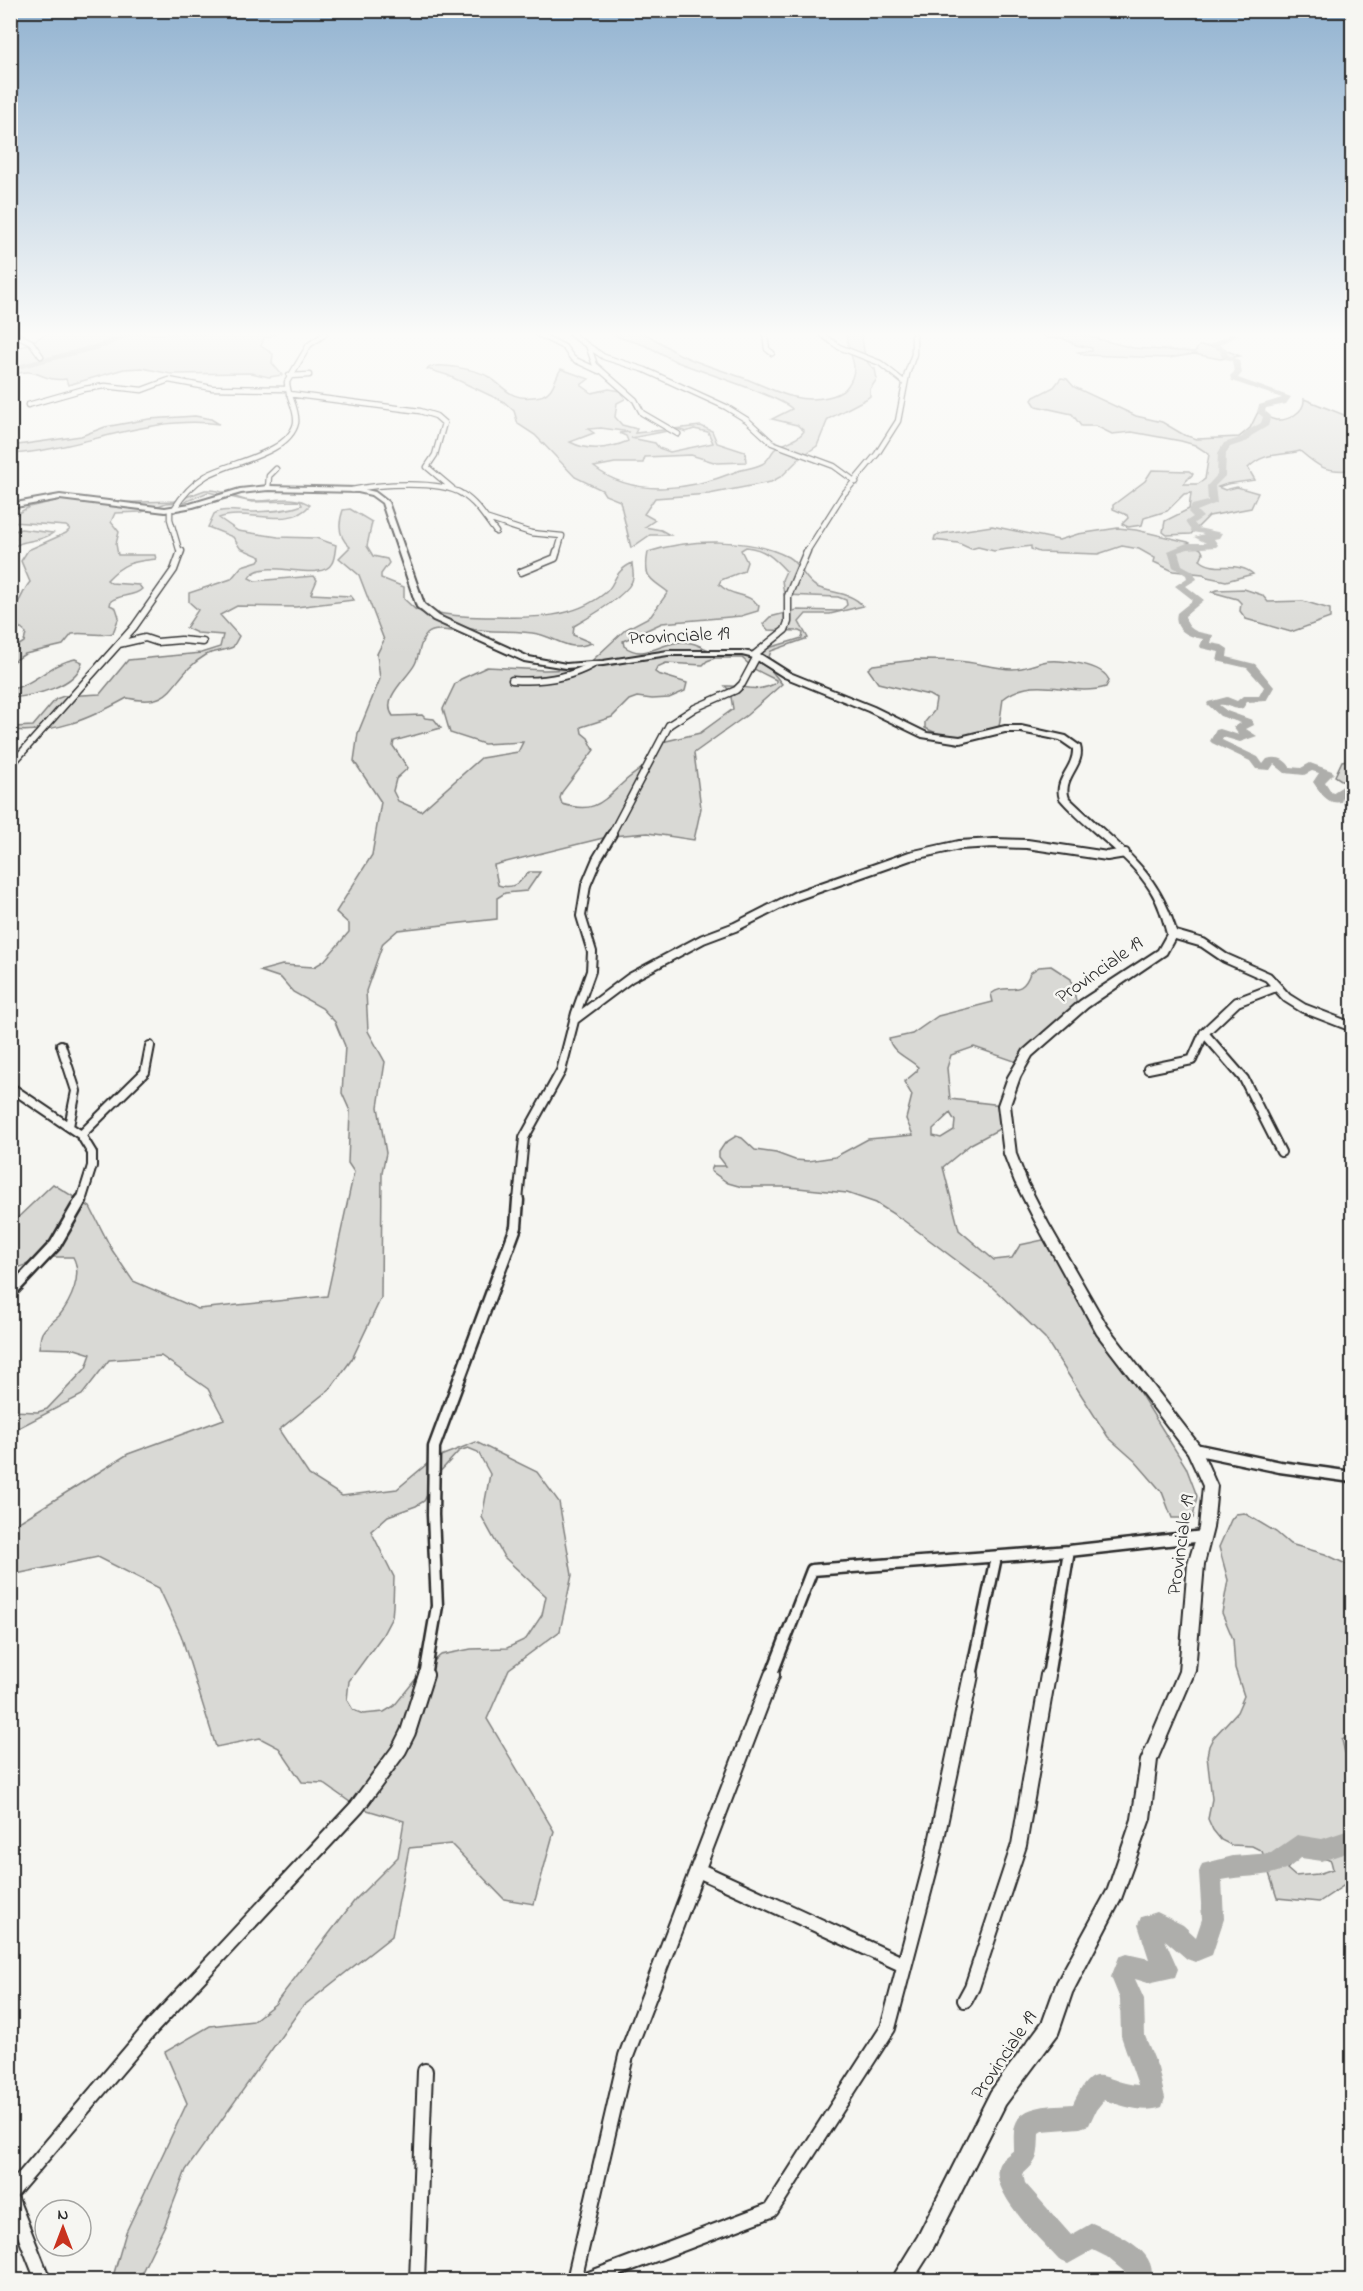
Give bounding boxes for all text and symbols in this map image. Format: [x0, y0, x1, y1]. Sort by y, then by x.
street label: Provinciale 19 [628, 620, 730, 654]
street label: Provinciale 19 [1050, 930, 1150, 1012]
street label: Provinciale 19 [1161, 1493, 1203, 1597]
street label: Provinciale 19 [965, 2006, 1045, 2106]
north arrow [33, 2198, 93, 2258]
text: N [58, 2203, 69, 2227]

